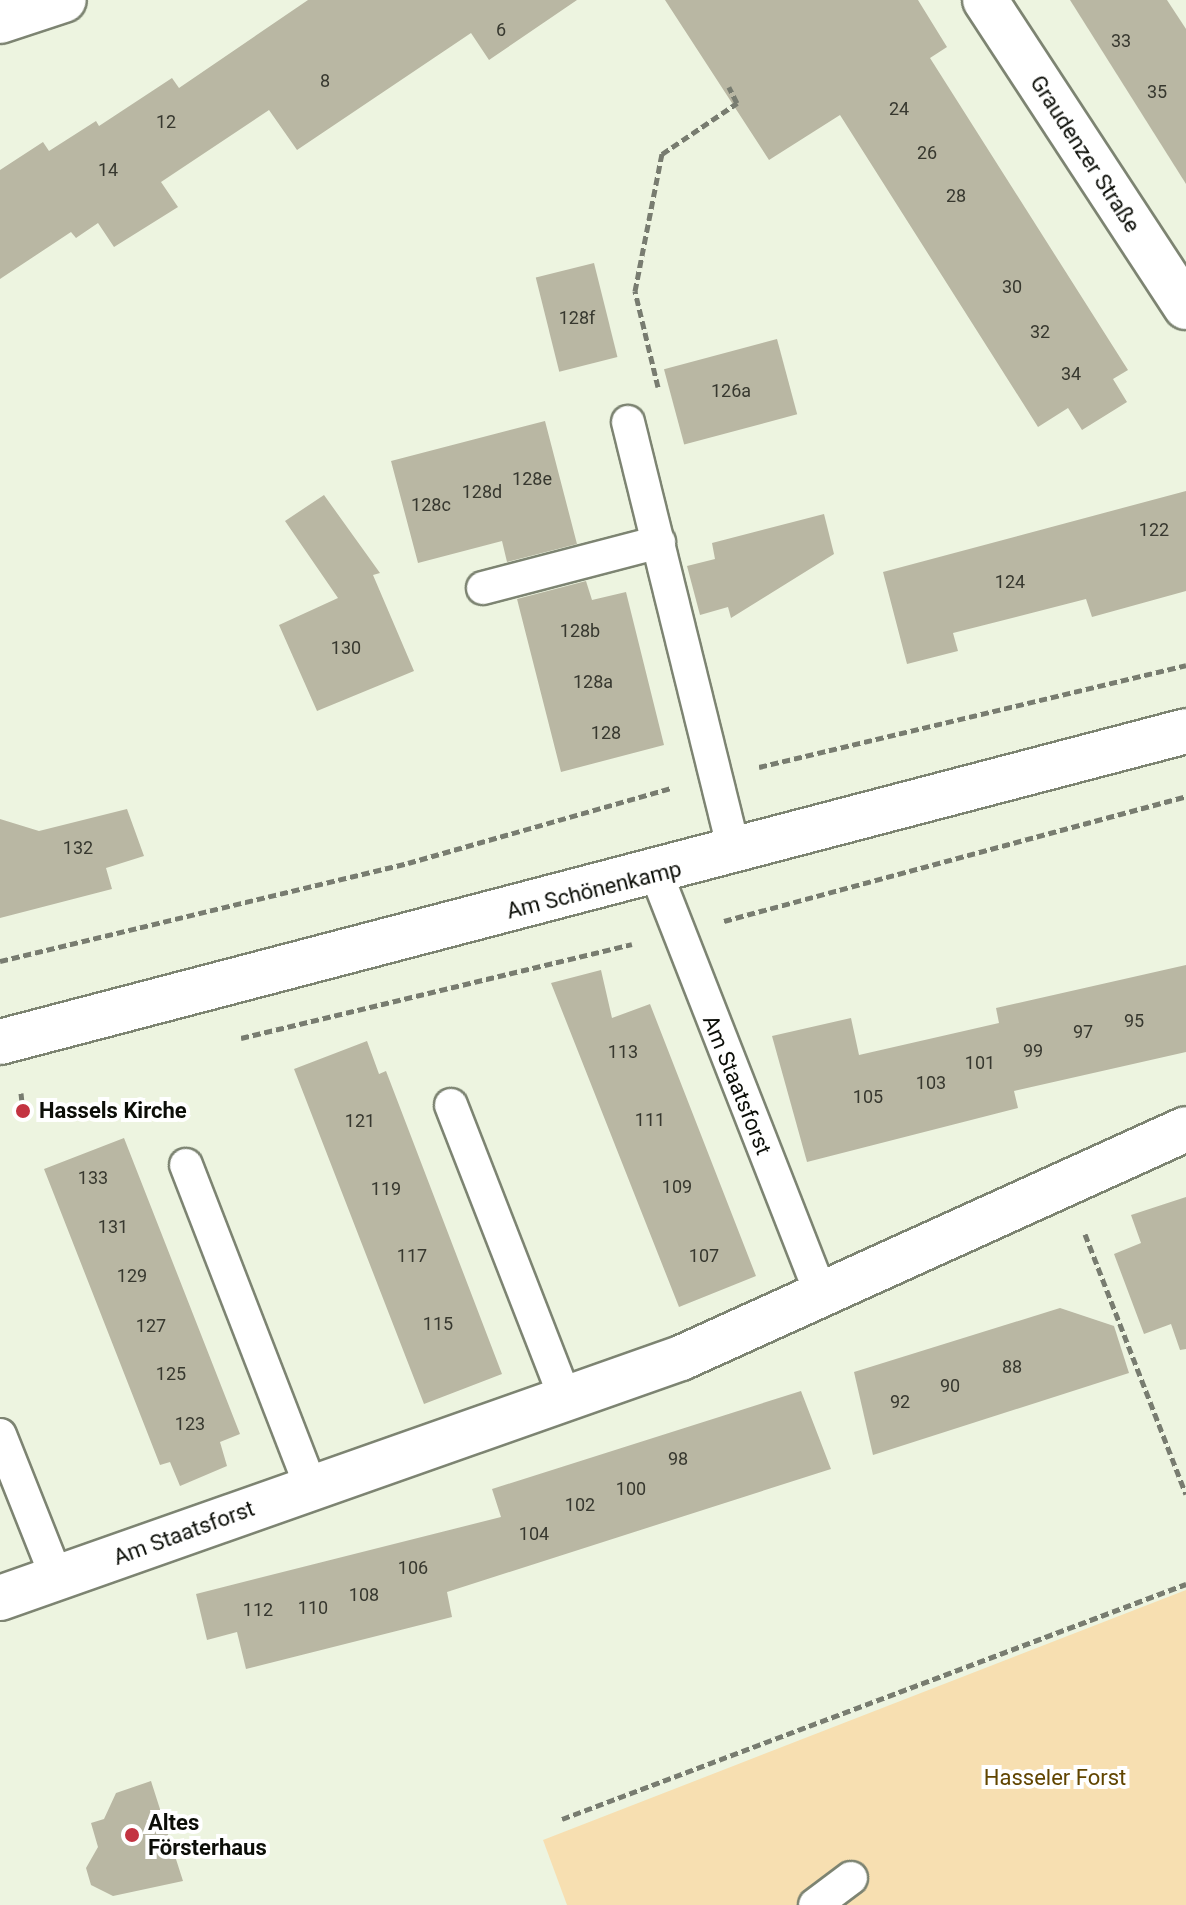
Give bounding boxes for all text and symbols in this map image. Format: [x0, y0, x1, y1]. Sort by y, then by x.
house number: 6 [496, 19, 506, 41]
house number: 33 [1111, 30, 1131, 52]
house number: 8 [320, 70, 330, 92]
street label: Graudenzer Straße [1024, 71, 1146, 237]
house number: 35 [1147, 81, 1167, 103]
house number: 24 [889, 98, 909, 120]
house number: 12 [156, 111, 176, 133]
house number: 26 [917, 142, 937, 164]
house number: 14 [98, 159, 118, 181]
house number: 28 [946, 185, 966, 207]
house number: 30 [1002, 276, 1022, 298]
house number: 128f [559, 307, 595, 329]
house number: 32 [1030, 321, 1050, 343]
house number: 34 [1061, 363, 1081, 385]
house number: 126a [711, 380, 751, 402]
house number: 128e [512, 468, 552, 490]
house number: 128d [462, 481, 502, 503]
house number: 128c [411, 494, 451, 516]
house number: 122 [1139, 519, 1169, 541]
house number: 124 [995, 571, 1025, 593]
house number: 128b [560, 620, 600, 642]
house number: 130 [331, 637, 361, 659]
house number: 128a [573, 671, 613, 693]
house number: 128 [591, 722, 621, 744]
house number: 132 [63, 837, 93, 859]
street label: Am Schönenkamp [504, 856, 684, 924]
house number: 95 [1124, 1010, 1144, 1032]
street label: Am Staatsforst [697, 1011, 777, 1159]
house number: 97 [1073, 1021, 1093, 1043]
house number: 99 [1023, 1040, 1043, 1062]
house number: 113 [608, 1041, 638, 1063]
house number: 101 [965, 1052, 995, 1074]
house number: 103 [916, 1072, 946, 1094]
house number: 105 [853, 1086, 883, 1108]
place label: Hassels Kirche [39, 1098, 187, 1124]
marker: Hassels Kirche [14, 1102, 32, 1120]
house number: 111 [635, 1109, 665, 1131]
house number: 121 [345, 1110, 375, 1132]
house number: 133 [78, 1167, 108, 1189]
house number: 109 [662, 1176, 692, 1198]
house number: 119 [371, 1178, 401, 1200]
house number: 131 [98, 1216, 128, 1238]
house number: 117 [397, 1245, 427, 1267]
house number: 107 [689, 1245, 719, 1267]
house number: 129 [117, 1265, 147, 1287]
house number: 115 [423, 1313, 453, 1335]
house number: 127 [136, 1315, 166, 1337]
house number: 88 [1002, 1356, 1022, 1378]
house number: 125 [156, 1363, 186, 1385]
house number: 90 [940, 1375, 960, 1397]
house number: 92 [890, 1391, 910, 1413]
house number: 123 [175, 1413, 205, 1435]
house number: 98 [668, 1448, 688, 1470]
house number: 100 [616, 1478, 646, 1500]
house number: 102 [565, 1494, 595, 1516]
street label: Am Staatsforst [110, 1495, 258, 1571]
house number: 104 [519, 1523, 549, 1545]
house number: 106 [398, 1557, 428, 1579]
house number: 108 [349, 1584, 379, 1606]
house number: 110 [298, 1597, 328, 1619]
house number: 112 [243, 1599, 273, 1621]
park label: Hasseler Forst [984, 1765, 1126, 1791]
place label: Altes Försterhaus [148, 1809, 267, 1860]
marker: Altes Försterhaus [123, 1826, 141, 1844]

